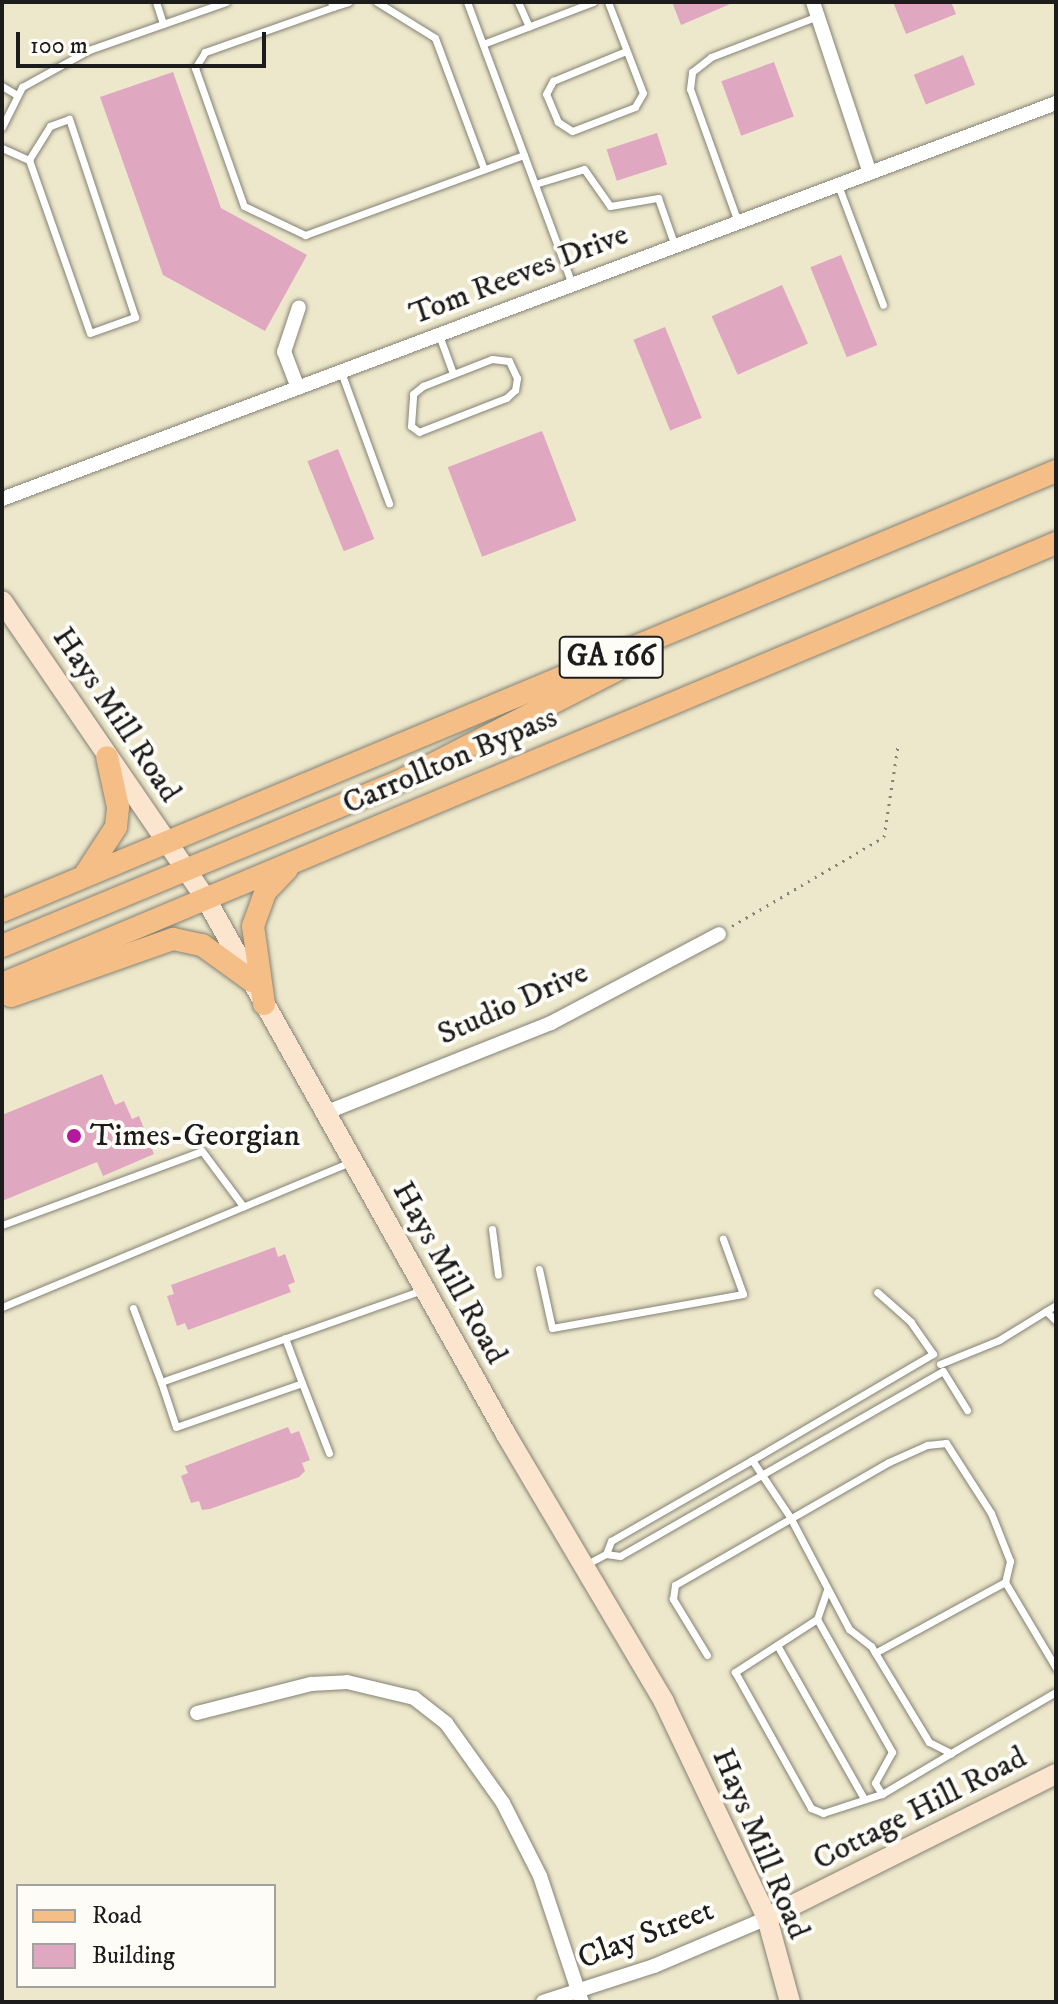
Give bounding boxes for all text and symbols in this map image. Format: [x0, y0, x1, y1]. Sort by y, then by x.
scale bar [20, 16, 270, 66]
text: 100 m [30, 31, 88, 61]
street label: Tom Reeves Drive [404, 216, 634, 334]
street label: Hays Mill Road [43, 620, 189, 810]
road number: GA 166 [557, 631, 665, 683]
street label: Carrollton Bypass [337, 699, 563, 823]
street label: Studio Drive [432, 954, 594, 1054]
place label: Times-Georgian [90, 1117, 300, 1155]
marker: Times-Georgian [65, 1127, 83, 1145]
street label: Hays Mill Road [383, 1175, 515, 1371]
street label: Cottage Hill Road [807, 1739, 1033, 1879]
street label: Hays Mill Road [703, 1743, 817, 1945]
legend [16, 1884, 276, 1988]
street label: Clay Street [573, 1892, 719, 1978]
text: Road [92, 1901, 142, 1931]
text: Building [92, 1941, 175, 1971]

